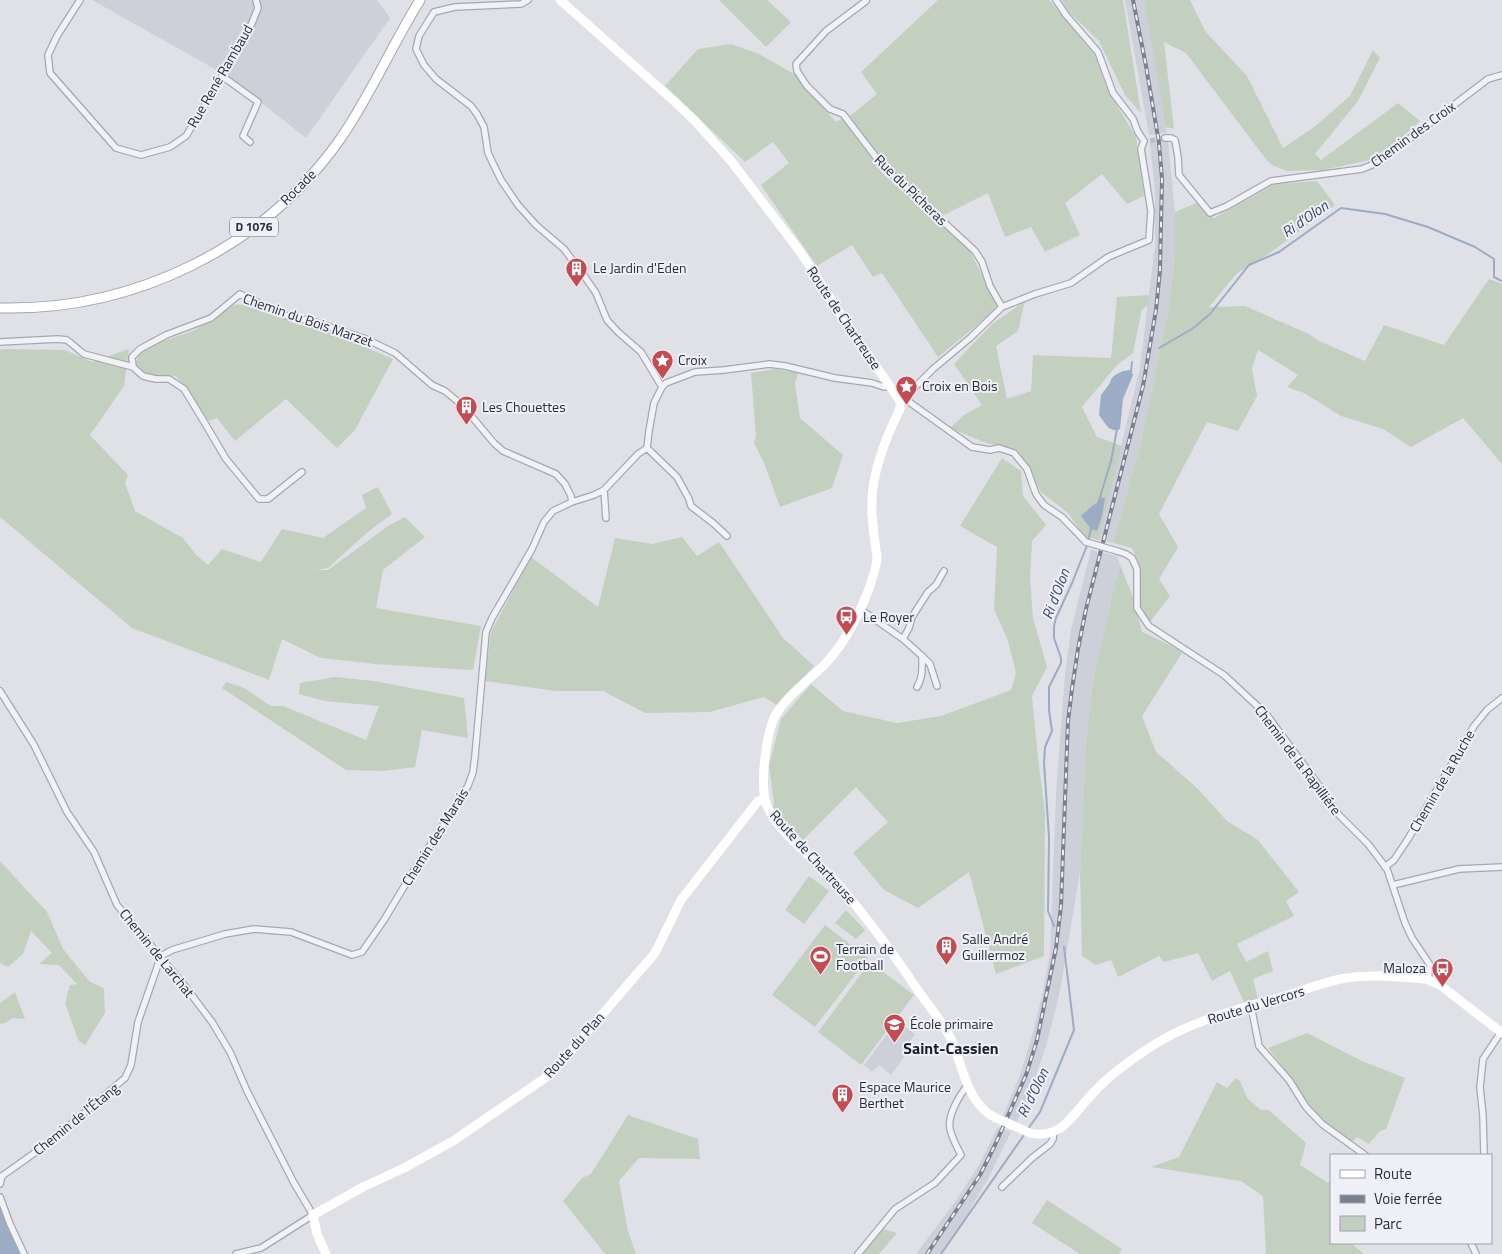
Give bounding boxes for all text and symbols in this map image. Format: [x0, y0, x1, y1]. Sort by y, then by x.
street label: Rue René Rambaud [181, 20, 258, 131]
street label: Chemin des Croix [1366, 95, 1460, 172]
street label: Rue du Picheras [870, 149, 953, 230]
street label: Rocade [275, 164, 320, 209]
water label: Ri d'Olon [1277, 194, 1333, 243]
road number: D 1076 [230, 218, 278, 236]
building icon: Le Jardin d'Eden [565, 256, 589, 287]
place label: Le Jardin d'Eden [593, 257, 687, 278]
street label: Route de Chartreuse [802, 262, 887, 374]
street label: Chemin du Bois Marzet [240, 287, 376, 352]
place icon: Croix [650, 348, 674, 379]
place label: Croix [678, 349, 708, 370]
place icon: Croix en Bois [894, 374, 918, 405]
place label: Croix en Bois [922, 375, 997, 396]
building icon: Les Chouettes [454, 395, 478, 426]
place label: Les Chouettes [482, 396, 566, 417]
water label: Ri d'Olon [1035, 565, 1076, 622]
bus stop icon: Le Royer [835, 605, 859, 636]
place label: Le Royer [863, 606, 914, 627]
street label: Chemin de la Rapilliére [1250, 700, 1347, 819]
street label: Chemin de la Ruche [1404, 726, 1479, 836]
street label: Chemin des Marais [396, 784, 473, 890]
street label: Route de Chartreuse [765, 805, 862, 909]
street label: Chemin de Larchat [115, 904, 200, 1002]
place label: Salle André Guillermoz [962, 928, 1028, 965]
building icon: Salle André Guillermoz [934, 935, 958, 966]
place label: Terrain de Football [836, 938, 894, 975]
sports icon: Terrain de Football [808, 945, 832, 976]
bus stop icon: Maloza [1430, 956, 1454, 987]
place label: Maloza [1383, 957, 1426, 978]
street label: Route du Vercors [1205, 980, 1307, 1029]
street label: Route du Plan [538, 1007, 609, 1082]
school or university icon: École primaire [882, 1012, 906, 1043]
place label: École primaire [910, 1013, 993, 1034]
district label: Saint-Cassien [903, 1036, 999, 1060]
water label: Ri d'Olon [1011, 1064, 1055, 1121]
place label: Espace Maurice Berthet [859, 1076, 951, 1113]
street label: Chemin de l'Étang [28, 1077, 123, 1160]
building icon: Espace Maurice Berthet [831, 1083, 855, 1114]
legend [1330, 1154, 1492, 1244]
text: Route [1374, 1162, 1412, 1185]
text: Voie ferrée [1374, 1187, 1442, 1210]
text: Parc [1374, 1212, 1402, 1235]

